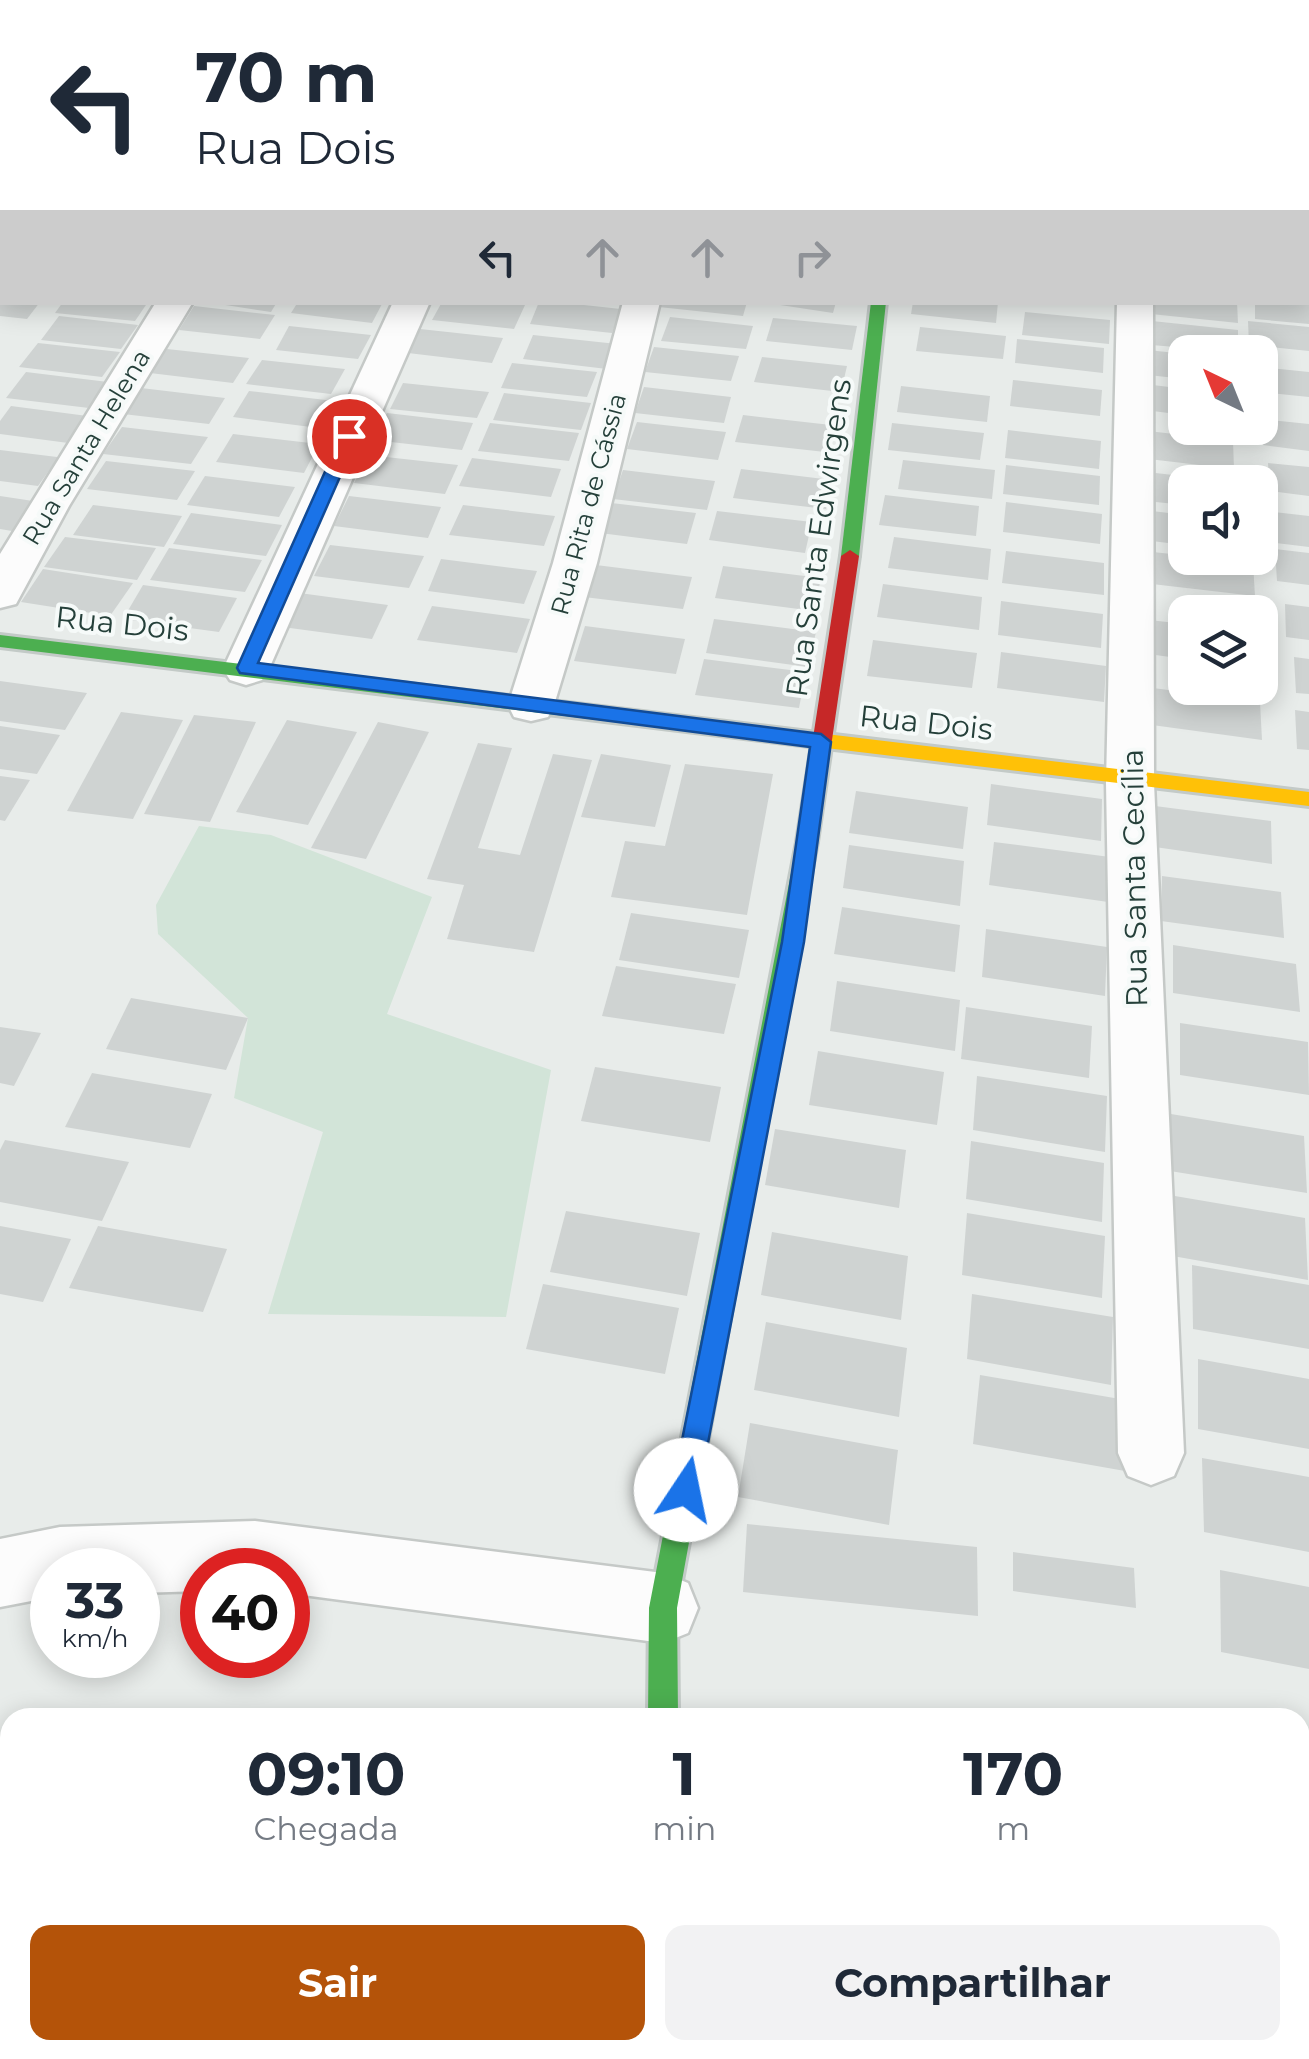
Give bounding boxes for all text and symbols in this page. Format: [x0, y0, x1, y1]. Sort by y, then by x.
text: 70 m [195, 34, 378, 120]
icon: left [30, 40, 160, 170]
text: Rua Dois [195, 120, 396, 175]
icon: left [470, 230, 525, 285]
icon: ahead [575, 230, 630, 285]
icon: ahead [680, 230, 735, 285]
icon: right [785, 230, 840, 285]
north arrow [1168, 335, 1278, 445]
map controls [1168, 335, 1278, 705]
street label: Rua Santa Helena [16, 344, 156, 550]
street label: Rua Santa Edwirgens [778, 376, 859, 699]
street label: Rua Rita de Cássia [544, 390, 632, 618]
pin [307, 394, 392, 479]
icon: arrive [322, 409, 377, 464]
button: sound [1168, 465, 1278, 575]
button: layers [1168, 595, 1278, 705]
street label: Rua Dois [54, 598, 190, 649]
street label: Rua Dois [858, 697, 994, 748]
street label: Rua Santa Cecília [1114, 749, 1155, 1007]
position arrow [634, 1438, 738, 1542]
speed limit sign: 40 [180, 1548, 310, 1678]
text: 33 [66, 1570, 124, 1631]
text: km/h [62, 1623, 128, 1653]
text: 09:10 [247, 1737, 406, 1810]
text: 1 [673, 1737, 696, 1810]
text: 170 [963, 1737, 1063, 1810]
text: Chegada [254, 1809, 399, 1848]
text: min [652, 1809, 716, 1848]
text: m [996, 1809, 1030, 1848]
button: Sair [30, 1925, 645, 2040]
button: Compartilhar [665, 1925, 1280, 2040]

